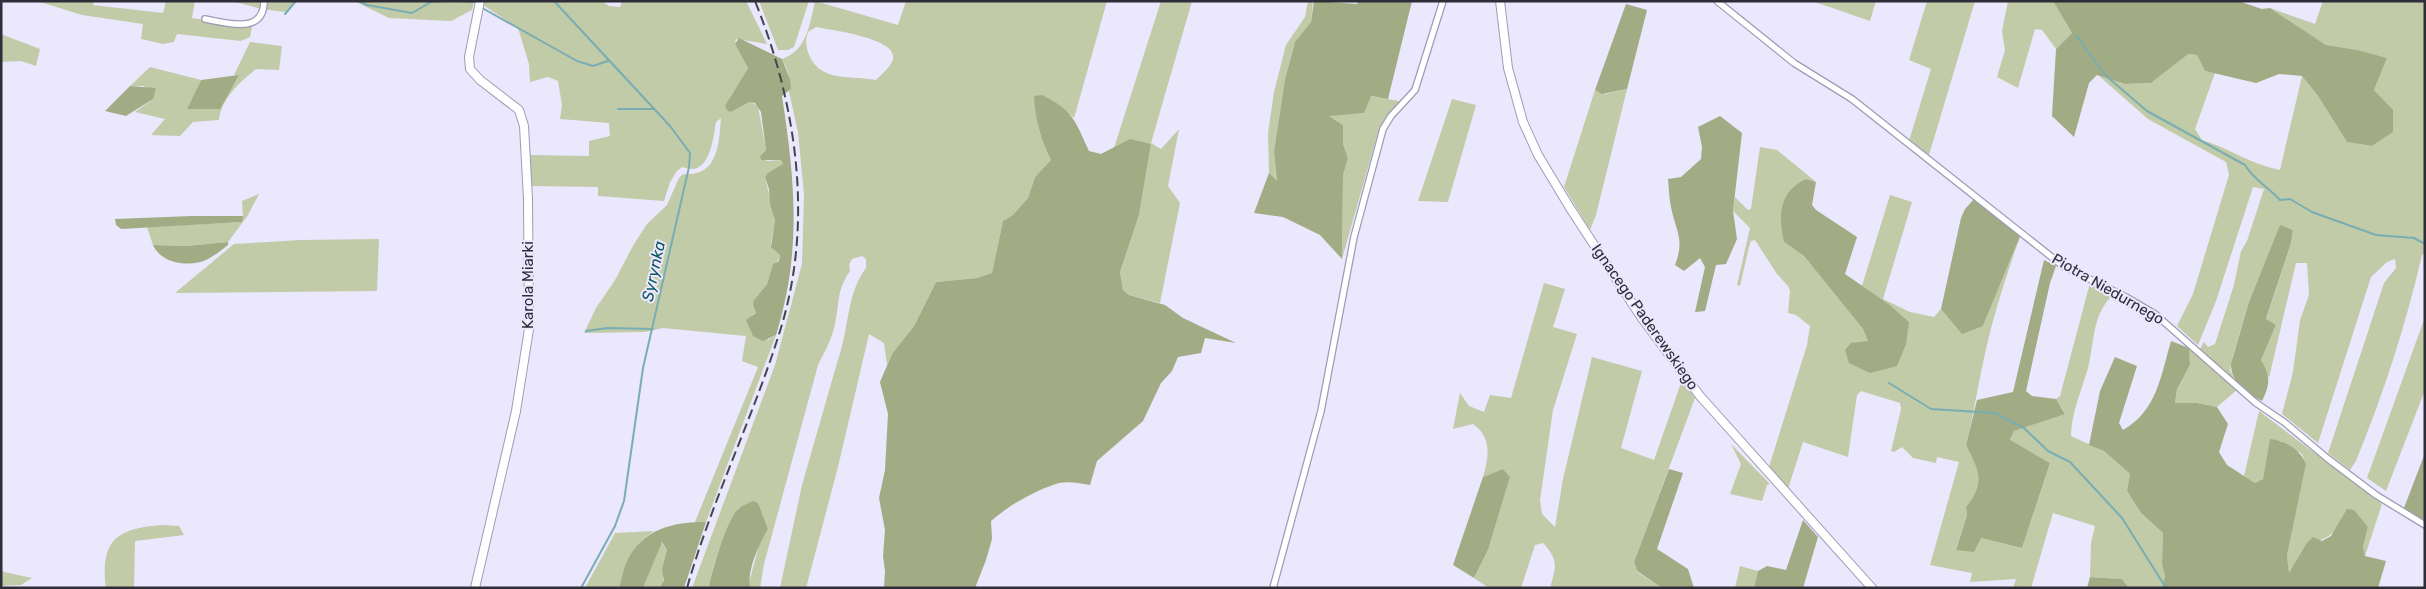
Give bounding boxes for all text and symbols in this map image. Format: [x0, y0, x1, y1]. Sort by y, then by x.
water label: Syrynka [638, 239, 669, 303]
street label: Karola Miarki [519, 241, 537, 329]
street label: Ignacego Paderewskiego [1588, 241, 1702, 393]
street label: Piotra Niedurnego [2049, 250, 2167, 328]

